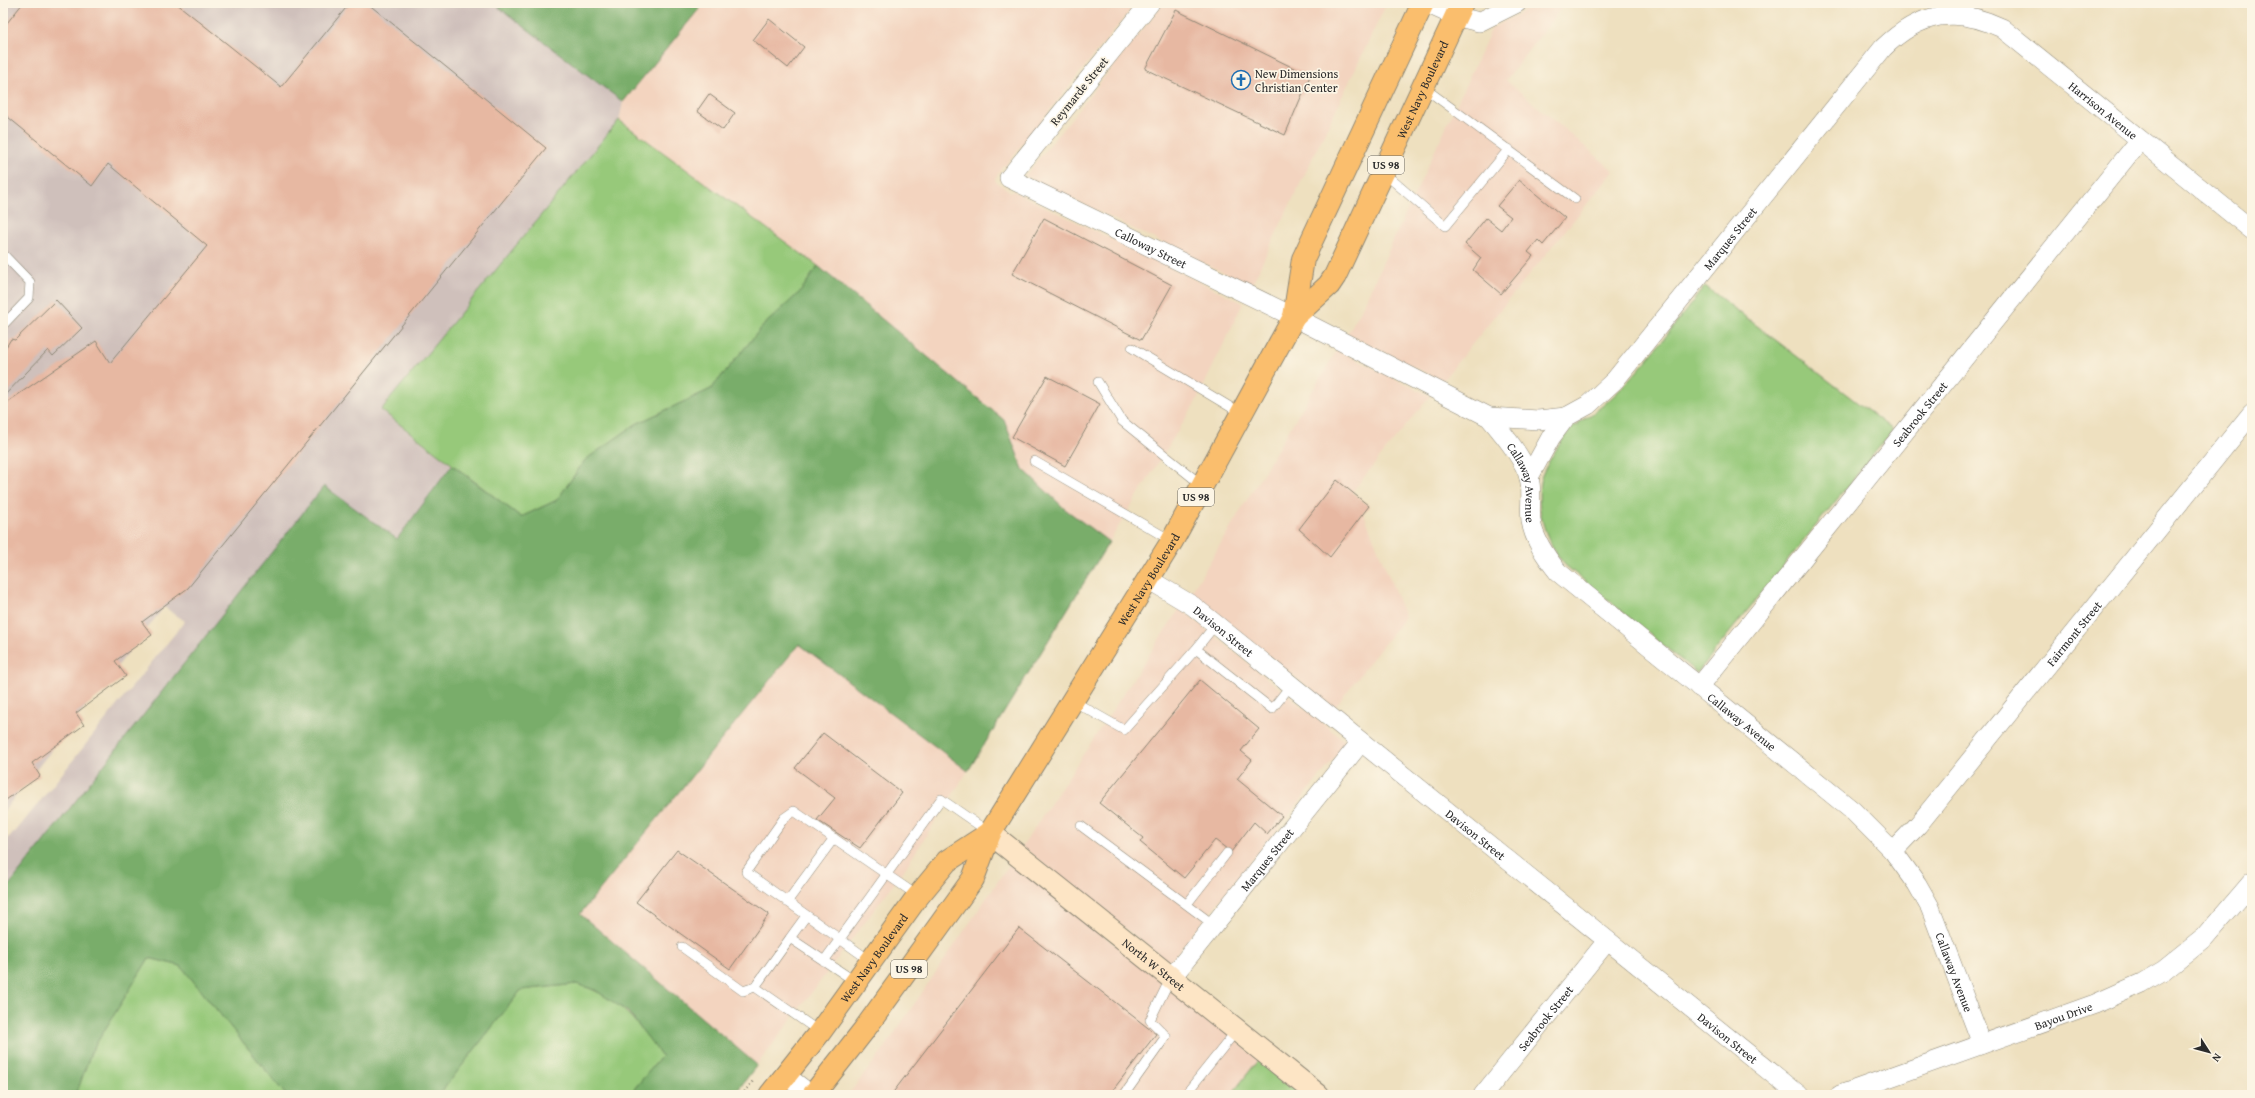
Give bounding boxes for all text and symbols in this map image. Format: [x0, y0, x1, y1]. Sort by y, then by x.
street label: West Navy Boulevard [1392, 37, 1452, 141]
street label: Reymarde Street [1046, 52, 1112, 129]
place label: New Dimensions Christian Center [1255, 65, 1338, 96]
church icon: New Dimensions Christian Center [1230, 69, 1252, 91]
street label: Harrison Avenue [2065, 77, 2142, 143]
road number: US 98 [1368, 156, 1404, 174]
street label: Marques Street [1699, 202, 1761, 273]
street label: Calloway Street [1112, 223, 1191, 272]
street label: Seabrook Street [1888, 377, 1951, 450]
street label: Callaway Avenue [1503, 439, 1540, 524]
road number: US 98 [1178, 488, 1214, 506]
street label: West Navy Boulevard [1113, 529, 1184, 629]
street label: Fairmont Street [2042, 596, 2106, 669]
street label: Davison Street [1190, 601, 1258, 661]
street label: Callaway Avenue [1704, 688, 1780, 755]
street label: Davison Street [1442, 805, 1510, 864]
street label: Marques Street [1236, 824, 1298, 894]
street label: West Navy Boulevard [836, 909, 912, 1006]
street label: Callaway Avenue [1932, 930, 1978, 1015]
street label: North W Street [1119, 934, 1190, 995]
road number: US 98 [891, 960, 927, 978]
street label: Seabrook Street [1514, 981, 1577, 1054]
street label: Bayou Drive [2032, 997, 2095, 1034]
street label: Davison Street [1694, 1008, 1762, 1068]
north arrow [2189, 1032, 2229, 1072]
text: N [2208, 1050, 2226, 1066]

